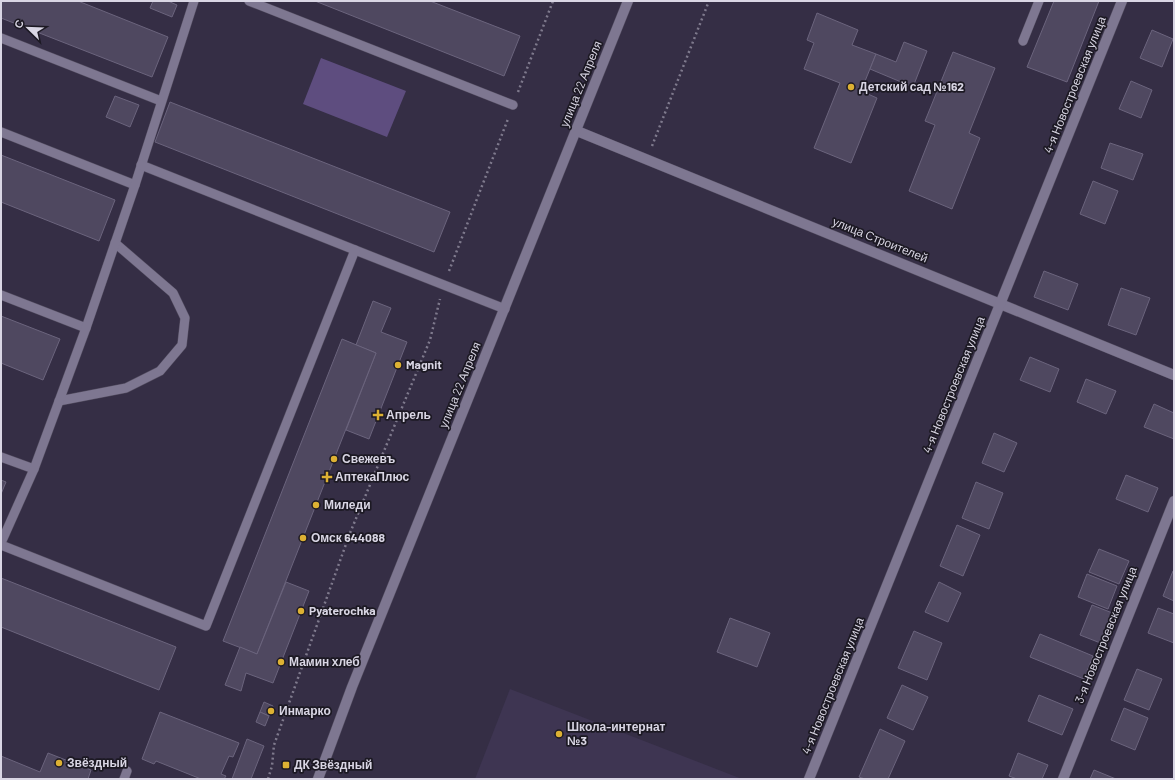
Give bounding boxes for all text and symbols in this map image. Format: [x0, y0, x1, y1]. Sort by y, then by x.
north arrow [8, 8, 48, 48]
street label: 4-я Новостроевская улица [1040, 14, 1109, 155]
text: С [11, 18, 26, 30]
street label: улица 22 Апреля [556, 39, 605, 129]
place label: Детский сад №162 [859, 79, 964, 94]
marker: Детский сад №162 [846, 82, 856, 92]
street label: улица Строителей [830, 214, 930, 266]
street label: 4-я Новостроевская улица [919, 314, 988, 455]
street label: улица 22 Апреля [435, 340, 484, 430]
place label: Magnit [406, 357, 442, 371]
marker: Magnit [393, 360, 403, 370]
place label: Апрель [386, 407, 431, 422]
marker: Апрель [373, 410, 383, 420]
place label: Свежевъ [342, 451, 396, 465]
marker: Свежевъ [329, 454, 339, 464]
place label: АптекаПлюс [335, 469, 409, 483]
marker: АптекаПлюс [322, 472, 332, 482]
place label: Миледи [324, 497, 371, 512]
marker: Миледи [311, 500, 321, 510]
place label: Омск 644088 [311, 530, 385, 544]
marker: Омск 644088 [298, 533, 308, 543]
street label: 3-я Новостроевская улица [1071, 564, 1140, 705]
place label: Pyaterochka [309, 603, 376, 617]
marker: Pyaterochka [296, 606, 306, 616]
street label: 4-я Новостроевская улица [798, 615, 867, 756]
place label: Мамин хлеб [289, 654, 360, 668]
marker: Мамин хлеб [276, 657, 286, 667]
place label: Инмарко [279, 703, 331, 718]
marker: Инмарко [266, 706, 276, 716]
place label: Школа-интернат №3 [567, 719, 666, 747]
marker: Школа-интернат №3 [554, 729, 564, 739]
place label: Звёздный [67, 755, 127, 770]
place label: ДК Звёздный [294, 757, 372, 772]
marker: Звёздный [54, 758, 64, 768]
marker: ДК Звёздный [281, 760, 291, 770]

